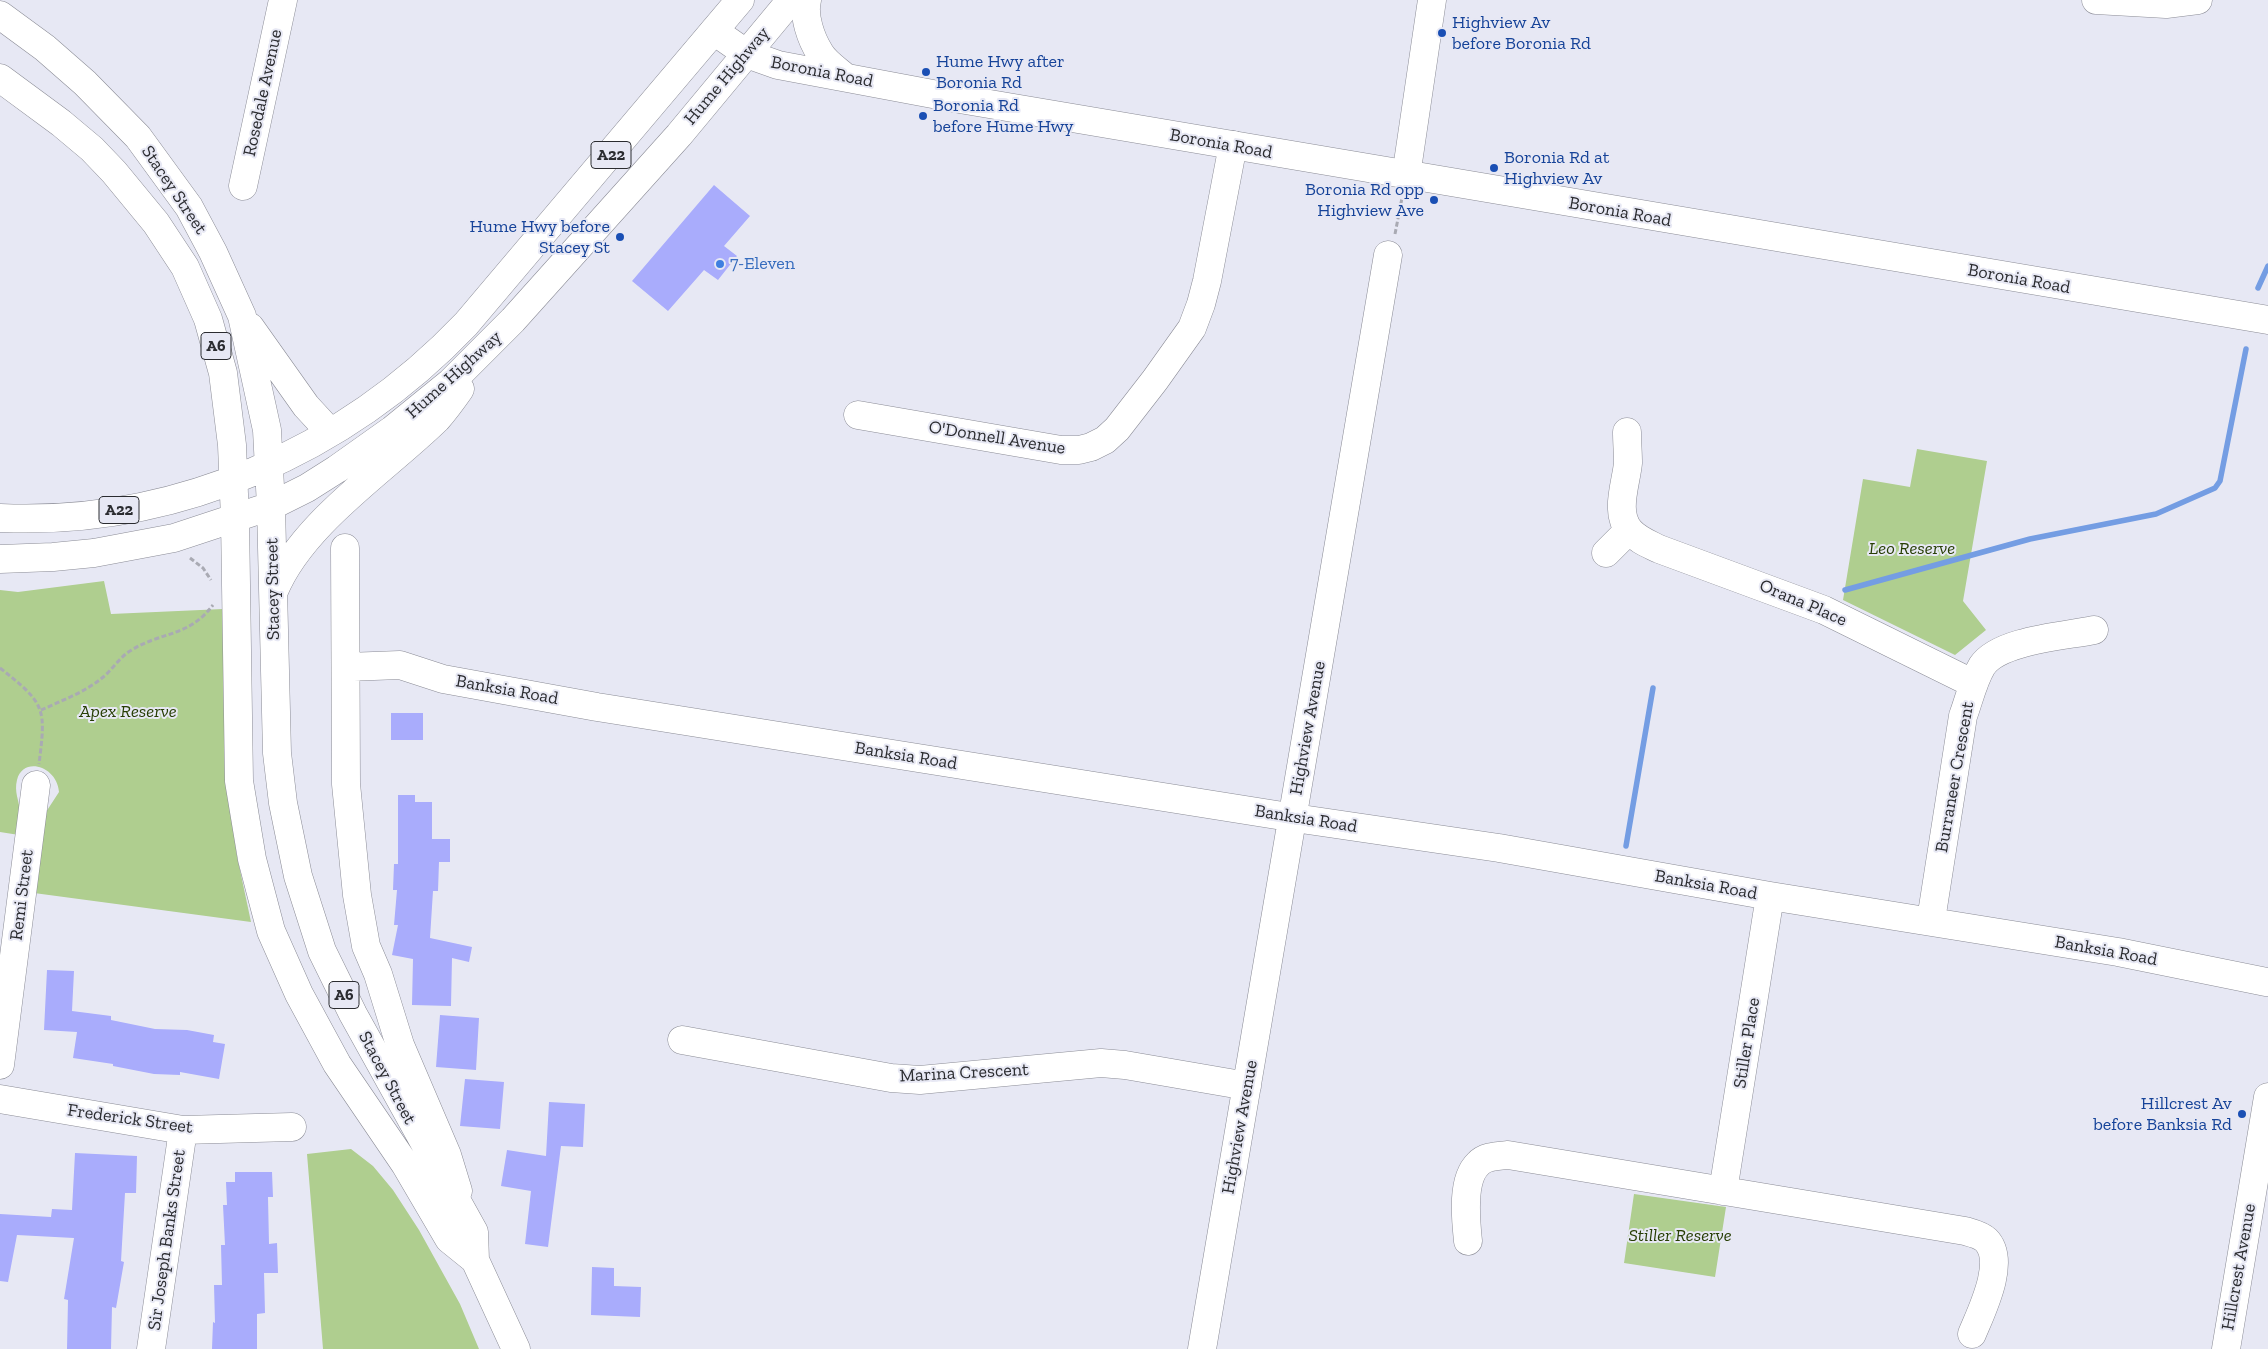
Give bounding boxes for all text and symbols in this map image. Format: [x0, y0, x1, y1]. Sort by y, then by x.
place label: Highview Av before Boronia Rd [1452, 12, 1591, 54]
street label: Hume Highway [680, 23, 774, 129]
street label: Rosedale Avenue [239, 27, 287, 159]
marker: Highview Av before Boronia Rd [1436, 27, 1448, 39]
place label: Hume Hwy after Boronia Rd [936, 51, 1065, 94]
street label: Boronia Road [769, 52, 875, 92]
marker: Hume Hwy after Boronia Rd [920, 66, 932, 78]
place label: Boronia Rd before Hume Hwy [933, 95, 1073, 138]
marker: Boronia Rd before Hume Hwy [917, 110, 929, 122]
street label: Boronia Road [1168, 124, 1274, 164]
street label: Stacey Street [136, 142, 212, 238]
road number: A22 [591, 142, 631, 168]
place label: Boronia Rd at Highview Av [1504, 147, 1609, 190]
marker: Boronia Rd at Highview Av [1488, 162, 1500, 174]
place label: Boronia Rd opp Highview Ave [1305, 179, 1424, 222]
street label: Boronia Road [1567, 192, 1673, 232]
marker: Boronia Rd opp Highview Ave [1428, 194, 1440, 206]
place label: Hume Hwy before Stacey St [470, 216, 610, 258]
marker: Hume Hwy before Stacey St [614, 231, 626, 243]
place label: 7-Eleven [730, 253, 795, 275]
marker: 7-Eleven [714, 258, 726, 270]
street label: Boronia Road [1966, 259, 2072, 299]
street label: Hume Highway [402, 327, 506, 423]
road number: A6 [201, 332, 231, 360]
street label: O'Donnell Avenue [927, 417, 1067, 459]
road number: A22 [99, 496, 139, 524]
street label: Stacey Street [261, 538, 285, 640]
park label: Leo Reserve [1869, 538, 1955, 560]
street label: Orana Place [1756, 575, 1850, 631]
street label: Highview Avenue [1286, 659, 1330, 797]
street label: Banksia Road [454, 670, 560, 710]
street label: Burraneer Crescent [1931, 700, 1979, 854]
park label: Apex Reserve [79, 701, 177, 723]
street label: Banksia Road [853, 737, 959, 775]
street label: Banksia Road [1253, 800, 1359, 838]
street label: Remi Street [6, 848, 38, 942]
street label: Banksia Road [1653, 865, 1759, 905]
street label: Banksia Road [2053, 931, 2159, 971]
road number: A6 [329, 982, 359, 1008]
street label: Stiller Place [1729, 996, 1765, 1090]
street label: Stacey Street [353, 1028, 421, 1128]
street label: Highview Avenue [1218, 1058, 1262, 1196]
street label: Marina Crescent [899, 1059, 1029, 1087]
place label: Hillcrest Av before Banksia Rd [2093, 1093, 2232, 1136]
street label: Frederick Street [66, 1100, 194, 1138]
marker: Hillcrest Av before Banksia Rd [2236, 1108, 2248, 1120]
street label: Sir Joseph Banks Street [144, 1148, 190, 1332]
street label: Hillcrest Avenue [2217, 1202, 2261, 1332]
park label: Stiller Reserve [1628, 1225, 1732, 1247]

